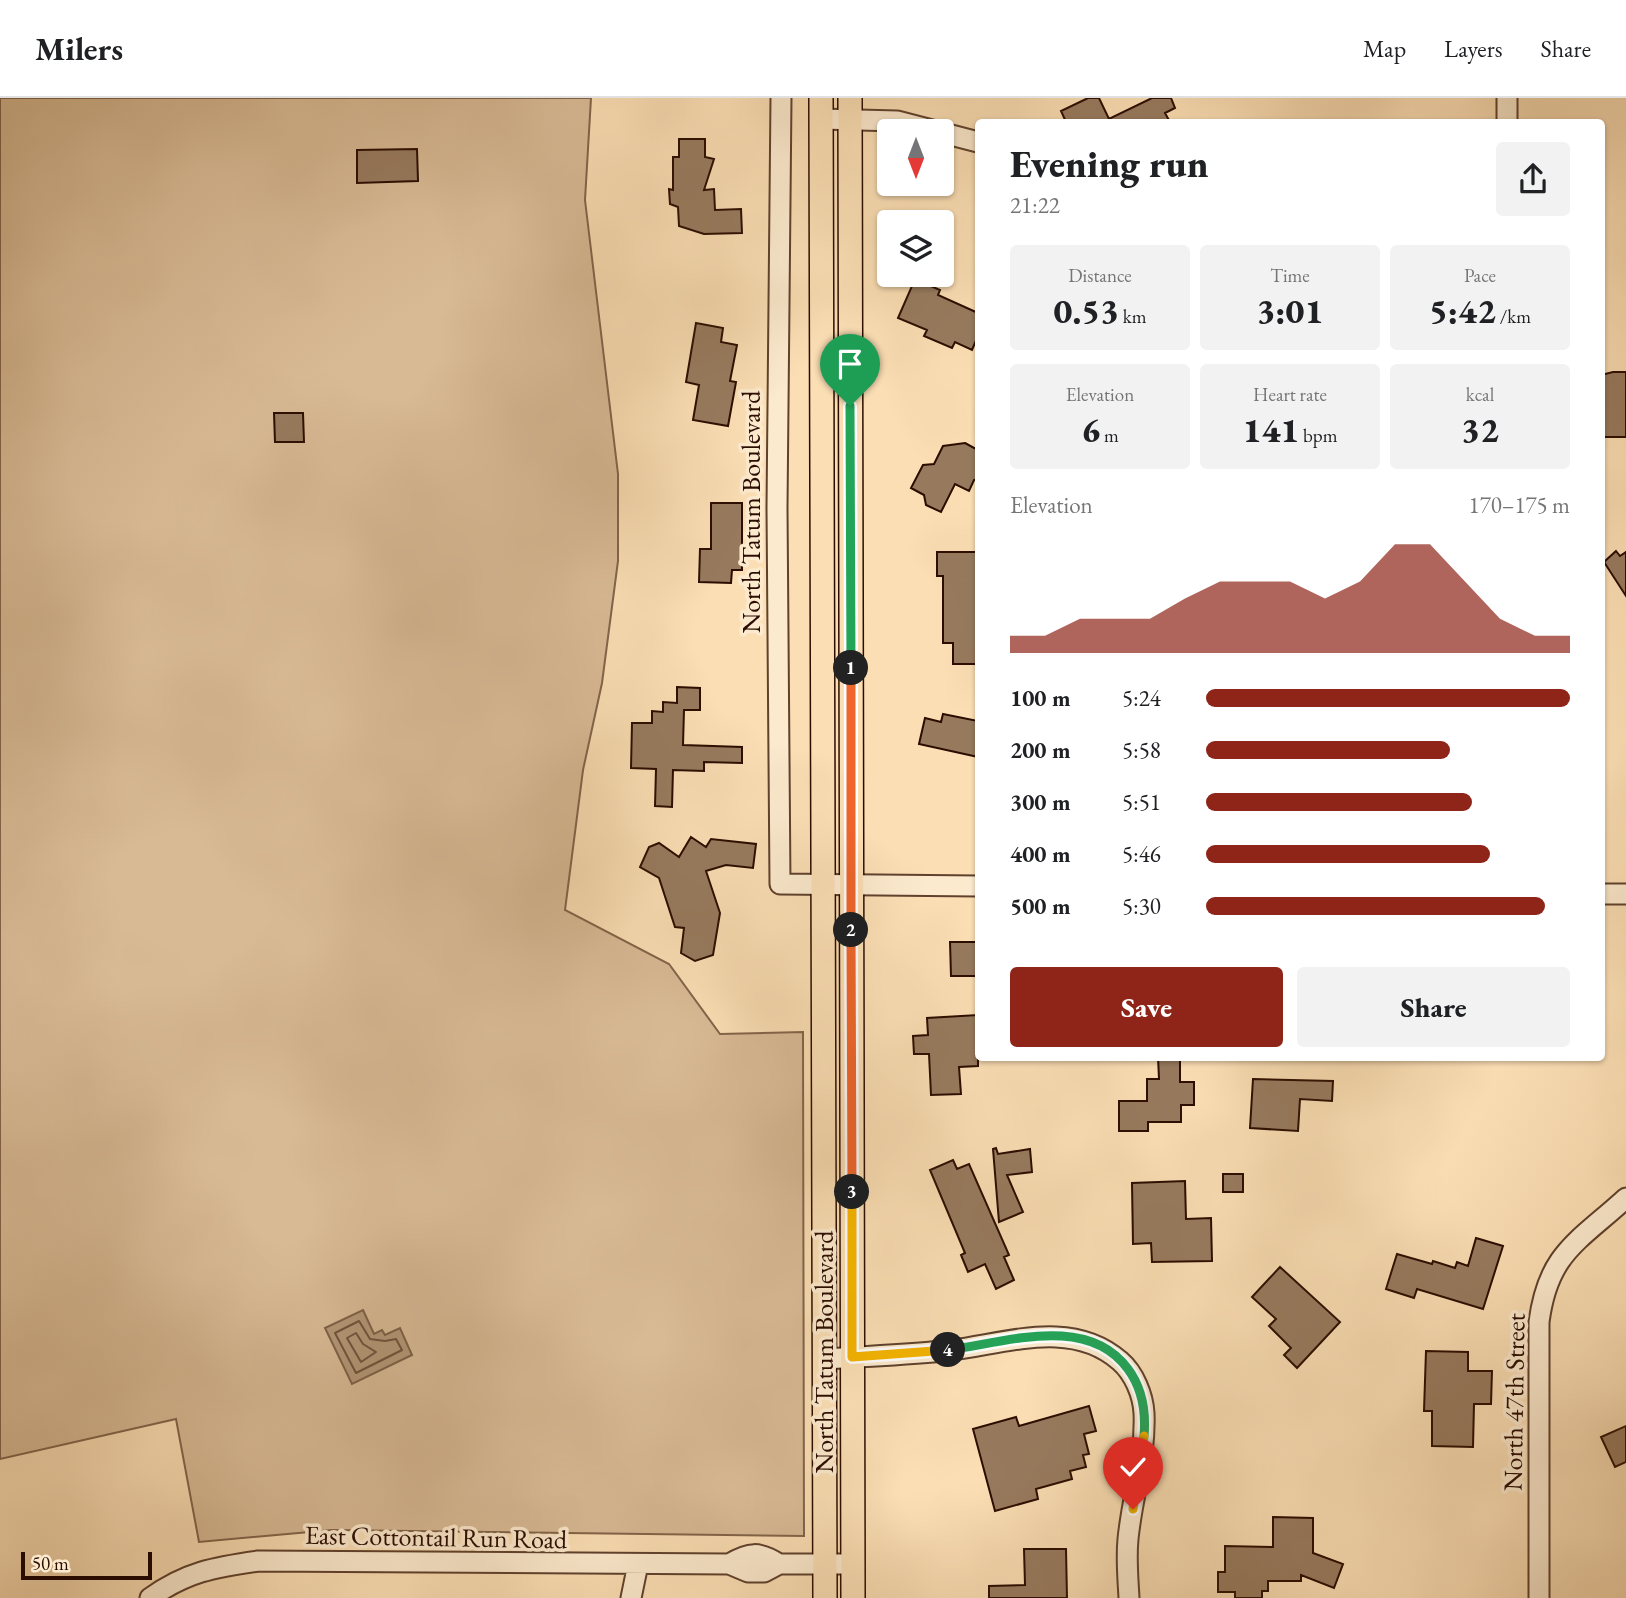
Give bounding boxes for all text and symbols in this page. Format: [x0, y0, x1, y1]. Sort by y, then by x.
text: Milers [35, 27, 123, 70]
text: Map [1363, 33, 1406, 64]
text: Layers [1444, 33, 1503, 64]
text: Share [1541, 33, 1591, 64]
north arrow [877, 119, 954, 196]
map controls [877, 119, 954, 287]
text: Evening run [1010, 139, 1208, 188]
button: share [1496, 142, 1570, 216]
text: 21:22 [1010, 190, 1060, 220]
button: layers [877, 210, 954, 287]
text: Distance [1068, 263, 1132, 288]
text: Time [1270, 263, 1310, 288]
text: Pace [1464, 263, 1496, 288]
text: 0.53 [1054, 288, 1119, 333]
text: 3:01 [1257, 288, 1323, 333]
text: 5:42 [1429, 288, 1496, 333]
text: km [1119, 304, 1147, 329]
text: /km [1496, 304, 1531, 329]
pin [820, 334, 880, 406]
icon: arrive [831, 345, 869, 383]
text: Elevation [1066, 382, 1134, 407]
text: Heart rate [1253, 382, 1327, 407]
text: kcal [1466, 382, 1494, 407]
street label: North Tatum Boulevard [734, 390, 768, 633]
text: 6 [1081, 407, 1100, 452]
text: 141 [1243, 407, 1299, 452]
text: 32 [1461, 407, 1499, 452]
text: m [1100, 423, 1119, 448]
text: bpm [1299, 423, 1337, 448]
text: Elevation [1010, 490, 1093, 520]
text: 170–175 m [1469, 490, 1570, 520]
pin: 1 [834, 650, 868, 686]
text: 1 [845, 655, 856, 680]
text: 100 m [1010, 683, 1071, 713]
text: 5:24 [1122, 683, 1161, 713]
text: 200 m [1010, 735, 1071, 765]
text: 5:58 [1122, 735, 1161, 765]
text: 300 m [1010, 787, 1071, 817]
text: 5:51 [1122, 787, 1161, 817]
text: 400 m [1010, 839, 1071, 869]
text: 5:46 [1122, 839, 1161, 869]
text: 500 m [1010, 891, 1071, 921]
text: 5:30 [1122, 891, 1161, 921]
pin: 2 [834, 912, 868, 948]
text: 2 [845, 917, 856, 942]
button: Save [1010, 967, 1283, 1047]
button: Share [1297, 967, 1570, 1047]
pin: 3 [834, 1174, 870, 1210]
text: 3 [846, 1179, 857, 1204]
street label: North Tatum Boulevard [807, 1230, 841, 1473]
street label: North 47th Street [1495, 1313, 1533, 1491]
pin: 4 [930, 1332, 965, 1368]
text: 4 [942, 1337, 953, 1362]
pin [1103, 1437, 1163, 1509]
icon: check [1114, 1448, 1152, 1486]
street label: East Cottontail Run Road [305, 1518, 568, 1556]
scale bar [21, 1549, 152, 1581]
text: 50 m [32, 1551, 69, 1576]

